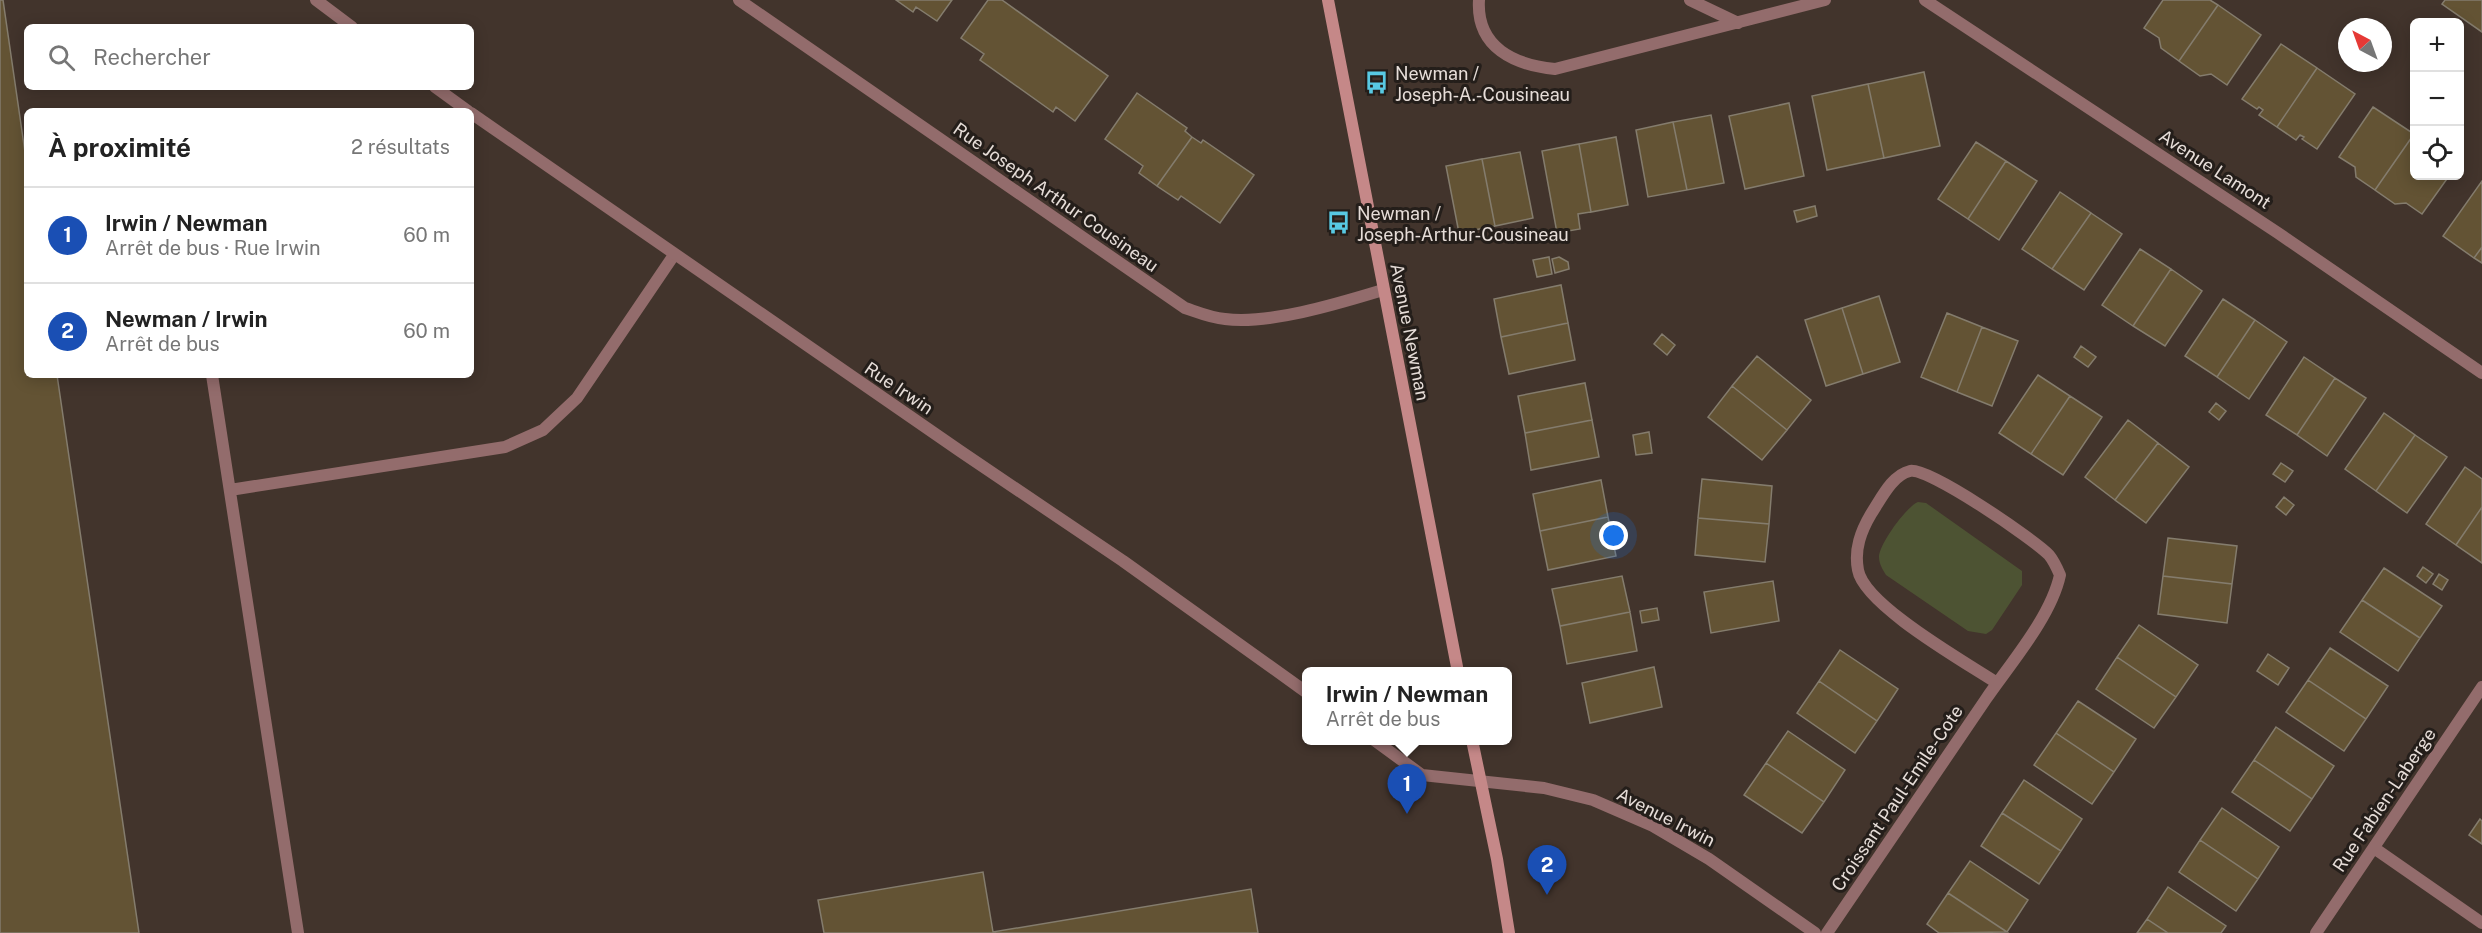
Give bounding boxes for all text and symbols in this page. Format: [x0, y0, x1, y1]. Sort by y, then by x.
north arrow [2338, 18, 2392, 72]
map controls [2410, 18, 2464, 180]
button: + [2410, 18, 2464, 72]
search box [24, 24, 474, 90]
icon: search [45, 41, 78, 74]
text: Rechercher [93, 44, 211, 70]
place label: Newman / Joseph-A.-Cousineau [1395, 63, 1570, 105]
bus stop icon: Newman / Joseph-A.-Cousineau [1364, 70, 1390, 96]
button: − [2410, 72, 2464, 126]
street label: Rue Joseph Arthur Cousineau [950, 118, 1162, 276]
street label: Avenue Lamont [2155, 125, 2275, 213]
button: locate [2410, 126, 2464, 180]
text: À proximité [48, 132, 191, 163]
text: 2 résultats [351, 135, 450, 159]
place label: Newman / Joseph-Arthur-Cousineau [1357, 203, 1569, 245]
text: Irwin / Newman [105, 210, 268, 236]
bus stop icon: Newman / Joseph-Arthur-Cousineau [1326, 210, 1352, 236]
text: 1 [63, 223, 72, 247]
text: 60 m [403, 223, 450, 247]
text: Arrêt de bus · Rue Irwin [105, 236, 321, 260]
street label: Avenue Newman [1386, 262, 1434, 402]
text: Newman / Irwin [105, 306, 268, 332]
text: 2 [61, 319, 74, 343]
text: 60 m [403, 319, 450, 343]
text: Arrêt de bus [105, 332, 220, 356]
street label: Rue Irwin [861, 357, 937, 419]
your location [1599, 521, 1628, 550]
popup [1302, 667, 1512, 745]
text: Irwin / Newman [1326, 681, 1488, 707]
street label: Croissant Paul-Emile-Cote [1827, 701, 1967, 895]
text: Arrêt de bus [1326, 707, 1440, 731]
street label: Rue Fabien-Laberge [2328, 724, 2440, 876]
pin: 1 [1388, 764, 1426, 814]
street label: Avenue Irwin [1613, 783, 1719, 851]
pin: 2 [1528, 846, 1566, 895]

